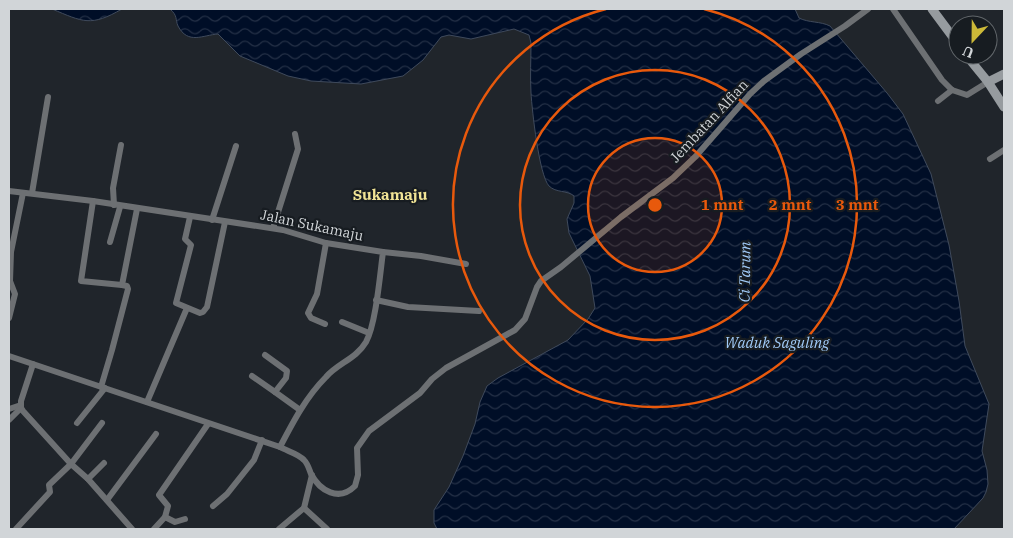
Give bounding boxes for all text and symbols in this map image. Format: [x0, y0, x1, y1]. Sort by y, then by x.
north arrow [948, 15, 998, 65]
text: U [960, 42, 976, 62]
street label: Jembatan Alfian [666, 76, 752, 166]
district label: Sukamaju [353, 185, 428, 204]
text: 1 mnt [701, 195, 744, 214]
text: 2 mnt [769, 195, 812, 214]
text: 3 mnt [836, 195, 879, 214]
centre of rings [646, 196, 664, 214]
street label: Jalan Sukamaju [259, 205, 365, 245]
water label: Ci Tarum [734, 241, 755, 303]
water label: Waduk Saguling [725, 333, 830, 352]

